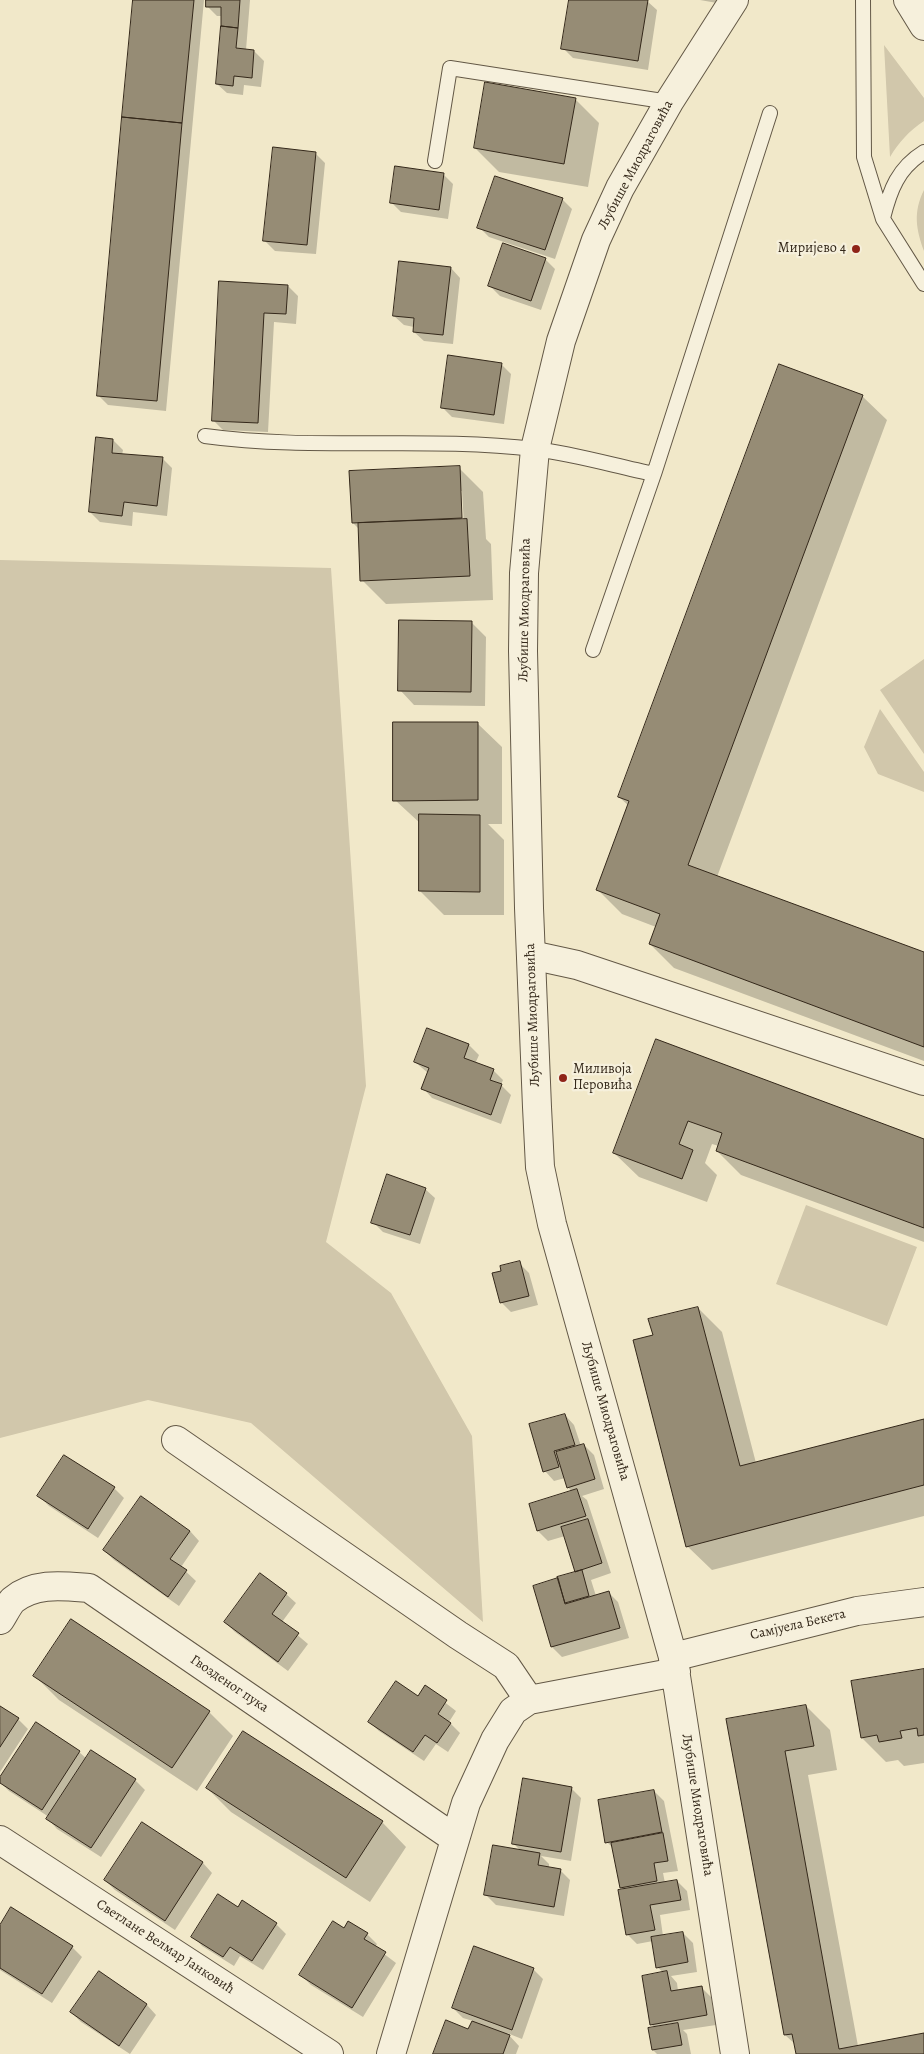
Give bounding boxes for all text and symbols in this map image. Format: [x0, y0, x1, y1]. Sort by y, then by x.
street label: Љубише Миодраговића [595, 98, 677, 232]
place label: Миријево 4 [778, 241, 846, 257]
marker: Миријево 4 [850, 243, 862, 255]
street label: Љубише Миодраговића [515, 538, 535, 682]
street label: Љубише Миодраговића [522, 943, 544, 1087]
place label: Миливоја Перовића [573, 1062, 632, 1094]
marker: Миливоја Перовића [557, 1072, 569, 1084]
street label: Љубише Миодраговића [577, 1340, 633, 1482]
street label: Самјуела Бекета [749, 1606, 847, 1644]
street label: Гвозденог пука [187, 1652, 271, 1716]
street label: Љубише Миодраговића [677, 1733, 717, 1877]
street label: Светлане Велмар Јанковић [93, 1896, 237, 1998]

